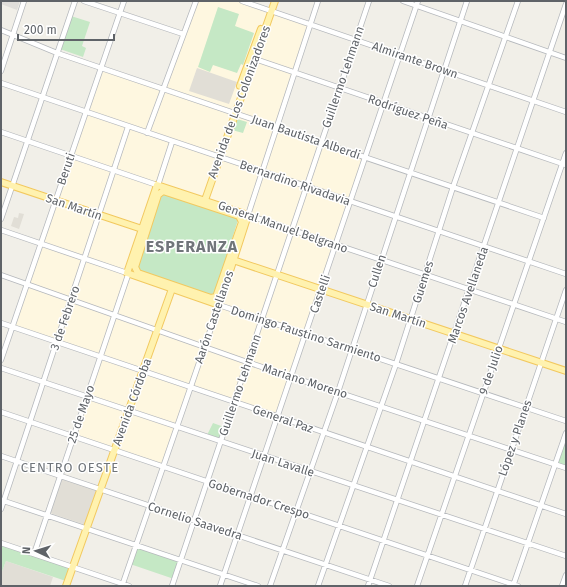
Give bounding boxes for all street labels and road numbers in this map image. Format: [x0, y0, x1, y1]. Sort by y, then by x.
street label: Avenida de Los Colonizadores [205, 23, 273, 180]
street label: Guillermo Lehmann [319, 24, 367, 130]
street label: Almirante Brown [370, 39, 460, 81]
street label: Rodríguez Peña [366, 92, 450, 132]
street label: Juan Bautista Alberdi [250, 112, 362, 162]
street label: Beruti [54, 151, 78, 187]
street label: Bernardino Rivadavia [238, 157, 352, 209]
street label: San Martín [44, 191, 104, 223]
street label: General Manuel Belgrano [216, 198, 350, 256]
street label: Marcos Avellaneda [445, 245, 491, 345]
street label: Cullen [365, 253, 389, 289]
street label: Guemes [410, 259, 437, 305]
street label: Aarón Castellanos [192, 268, 237, 365]
street label: Castelli [307, 273, 333, 315]
street label: 3 de Febrero [47, 284, 83, 352]
street label: San Martín [368, 299, 428, 331]
street label: Domingo Faustino Sarmiento [229, 303, 383, 365]
street label: Guillermo Lehmann [216, 332, 264, 438]
street label: 9 de Julio [476, 344, 506, 396]
street label: Avenida Córdoba [110, 356, 154, 448]
street label: Mariano Moreno [261, 361, 349, 401]
street label: 25 de Mayo [65, 383, 97, 445]
street label: López y Planes [495, 398, 535, 478]
street label: General Paz [251, 402, 315, 436]
street label: Juan Lavalle [250, 446, 316, 480]
street label: Gobernador Crespo [207, 476, 311, 522]
street label: Cornelio Saavedra [146, 499, 244, 543]

